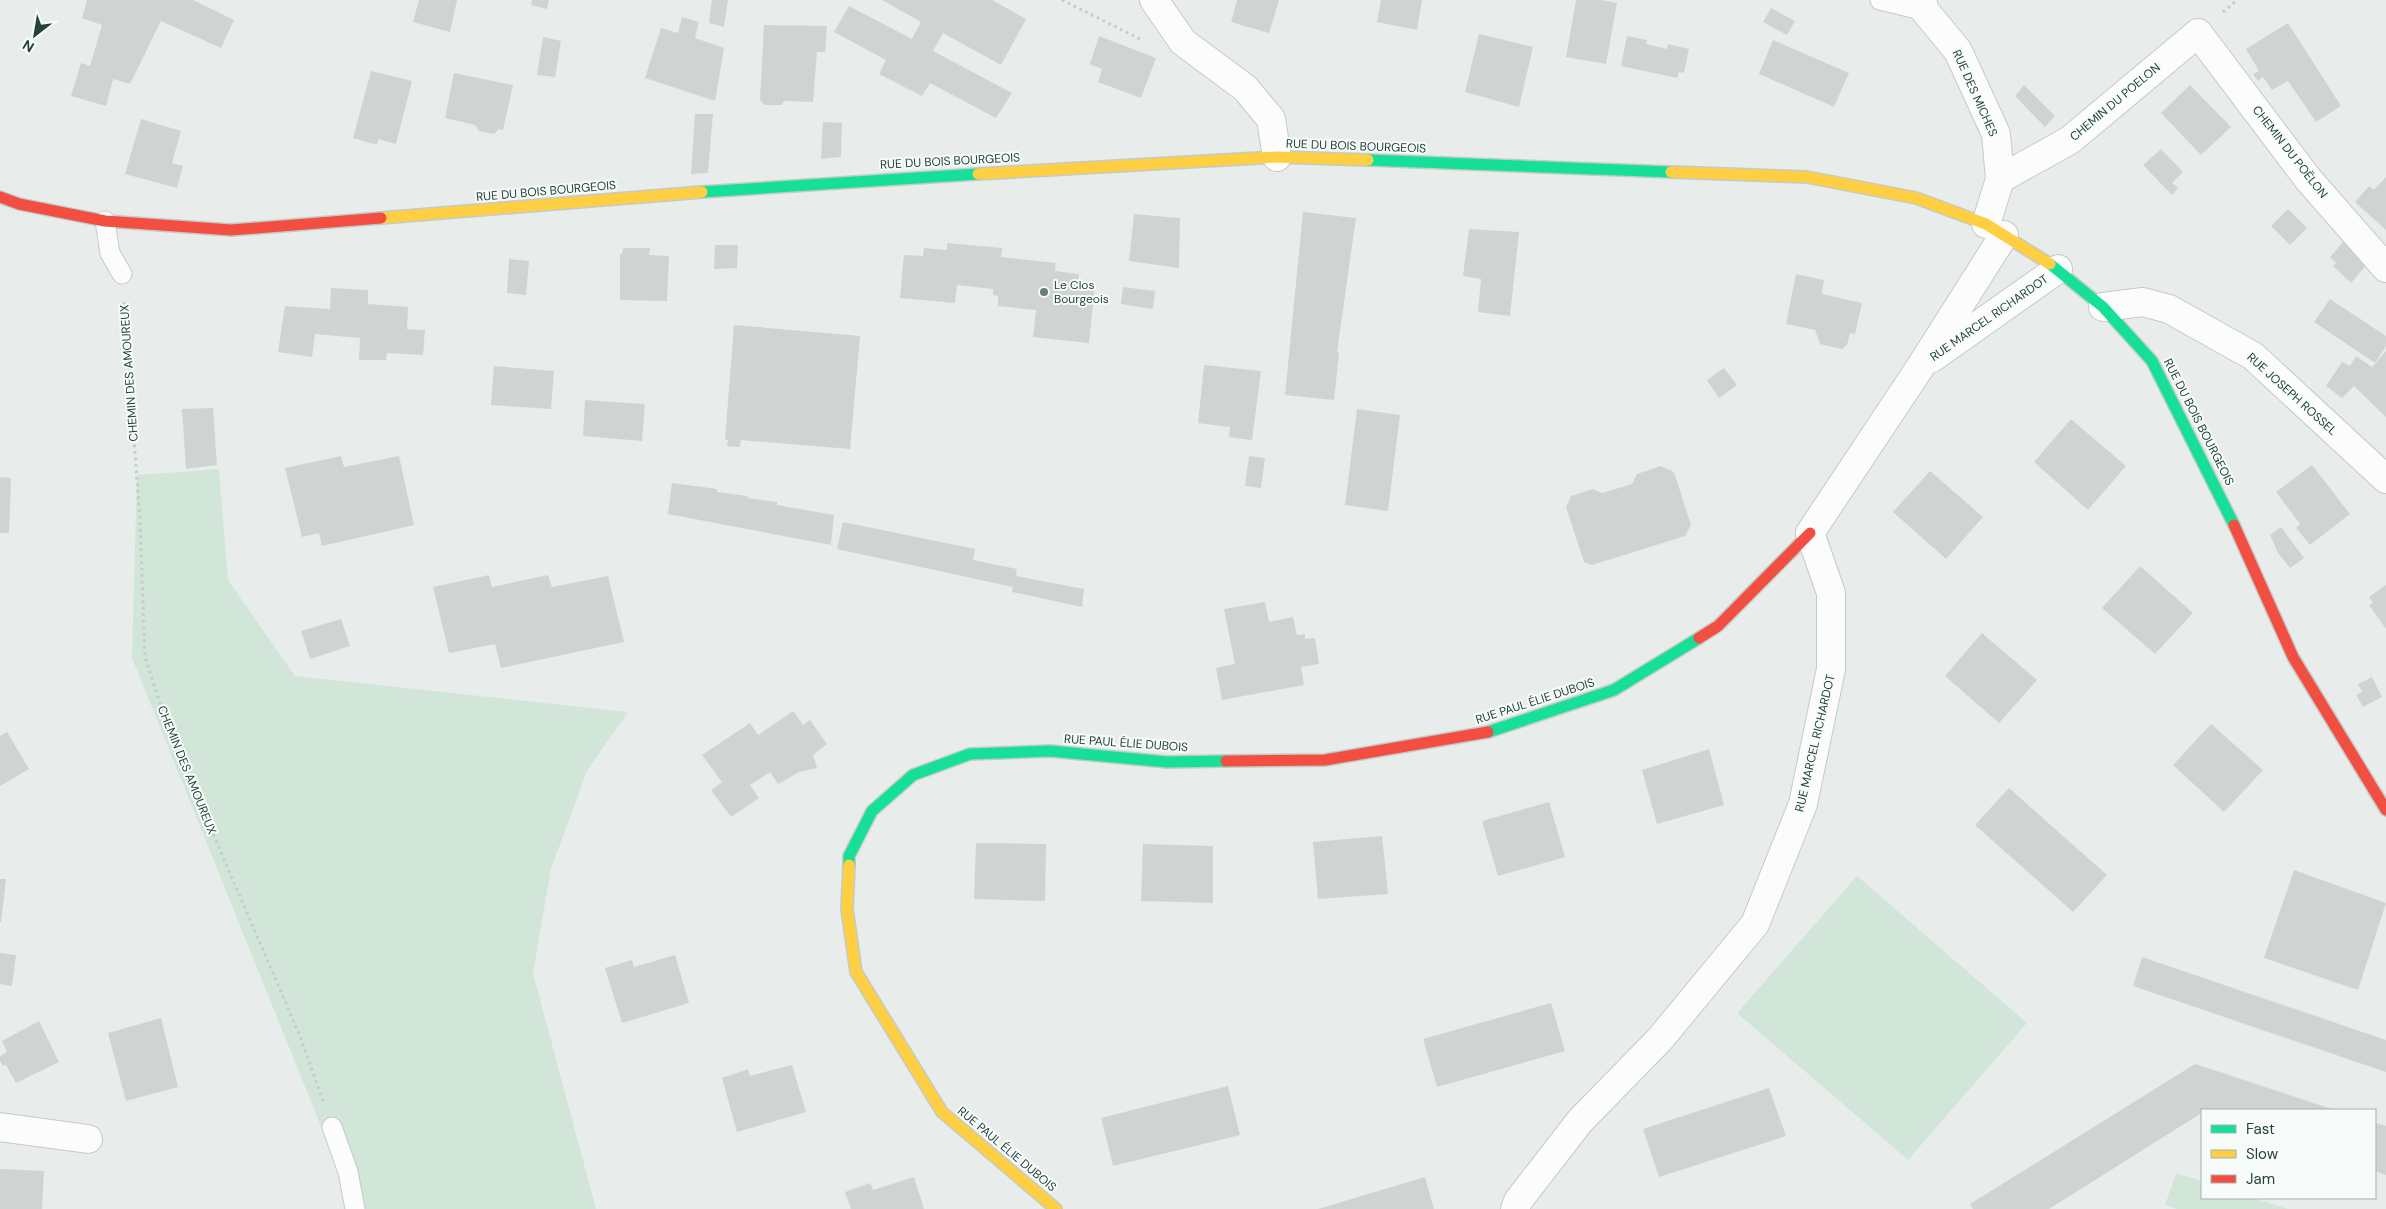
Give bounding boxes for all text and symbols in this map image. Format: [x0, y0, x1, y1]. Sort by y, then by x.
north arrow [10, 10, 60, 60]
text: N [19, 36, 37, 56]
street label: RUE DES MICHES [1949, 47, 2001, 139]
street label: CHEMIN DU POELON [2066, 59, 2164, 145]
street label: CHEMIN DU POËLON [2249, 102, 2331, 202]
street label: RUE DU BOIS BOURGEOIS [1286, 136, 1426, 156]
street label: RUE DU BOIS BOURGEOIS [880, 149, 1020, 173]
street label: RUE DU BOIS BOURGEOIS [475, 177, 617, 205]
street label: RUE MARCEL RICHARDOT [1927, 271, 2051, 365]
place label: Le Clos Bourgeois [1054, 277, 1109, 307]
marker: Le Clos Bourgeois [1038, 286, 1050, 298]
street label: CHEMIN DES AMOUREUX [116, 304, 142, 442]
street label: RUE JOSEPH ROSSEL [2244, 349, 2340, 439]
street label: RUE DU BOIS BOURGEOIS [2160, 356, 2238, 488]
street label: RUE MARCEL RICHARDOT [1791, 672, 1839, 813]
street label: RUE PAUL ÉLIE DUBOIS [1473, 674, 1597, 728]
street label: CHEMIN DES AMOUREUX [154, 703, 220, 837]
street label: RUE PAUL ÉLIE DUBOIS [1064, 731, 1189, 755]
street label: RUE PAUL ÉLIE DUBOIS [954, 1103, 1060, 1195]
legend [2201, 1109, 2376, 1199]
text: Fast [2246, 1119, 2275, 1139]
text: Slow [2246, 1144, 2279, 1164]
text: Jam [2246, 1169, 2275, 1189]

